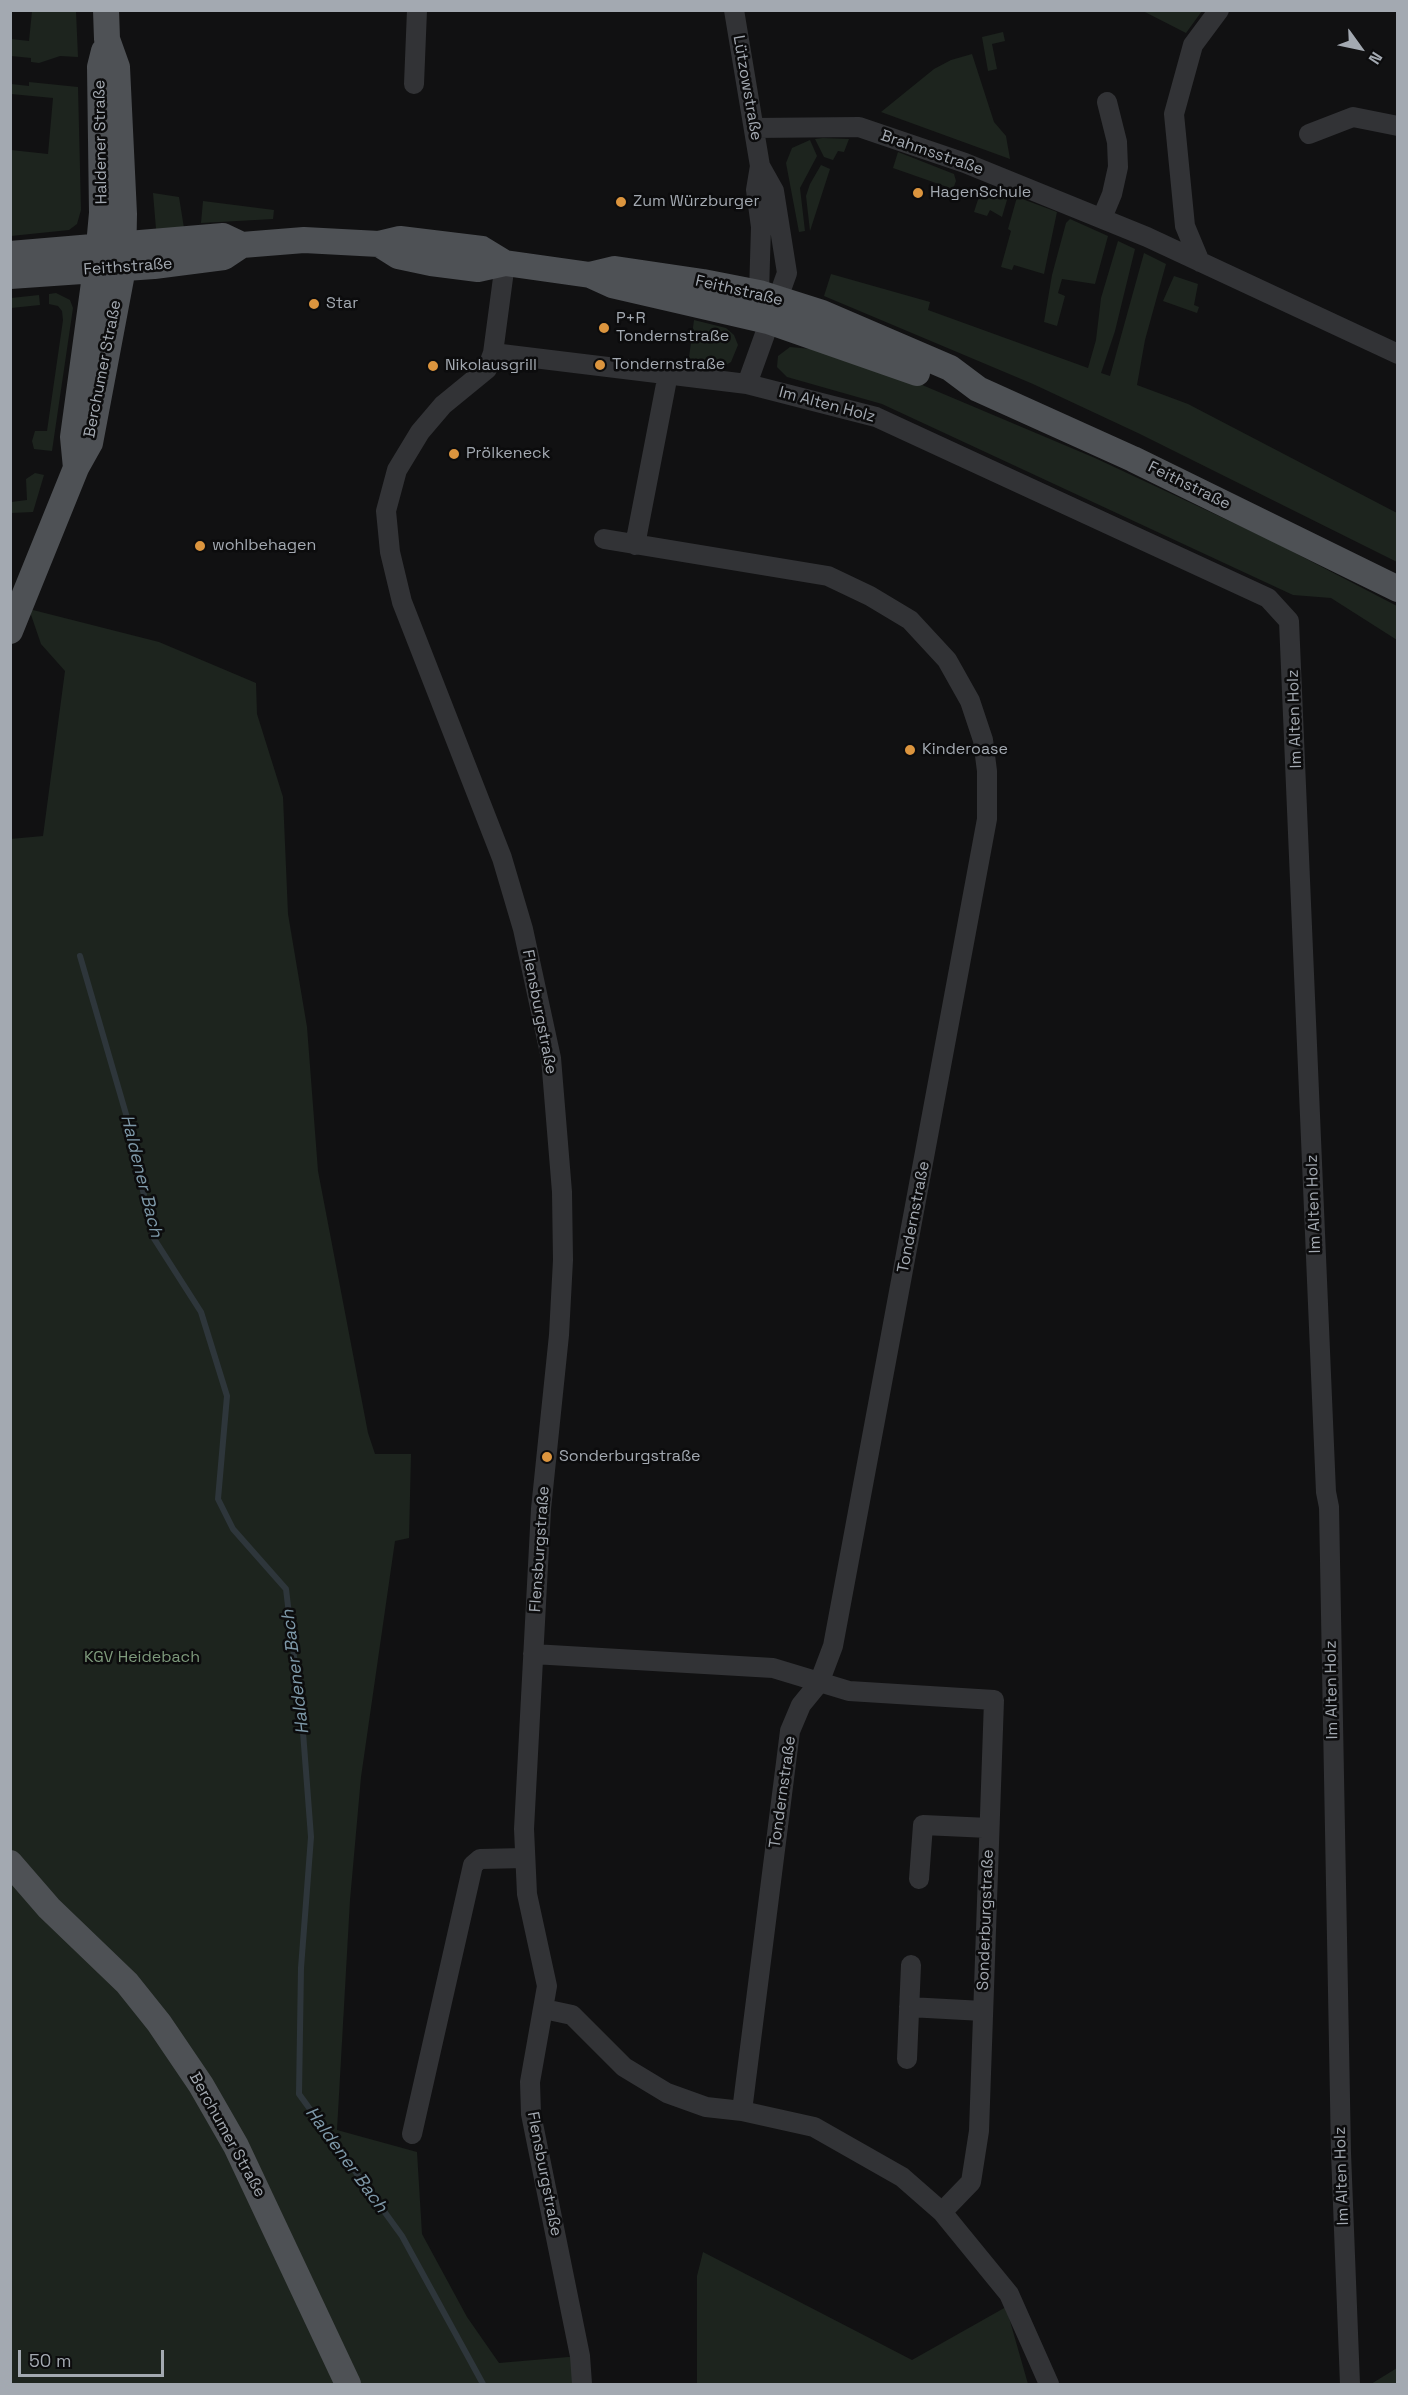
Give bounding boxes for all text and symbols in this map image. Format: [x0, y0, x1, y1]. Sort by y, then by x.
north arrow [1330, 18, 1390, 78]
street label: Lützowstraße [728, 34, 766, 142]
text: N [1364, 48, 1387, 68]
street label: Haldener Straße [90, 80, 112, 204]
street label: Brahmsstraße [878, 126, 986, 180]
place label: HagenSchule [930, 183, 1031, 203]
marker: HagenSchule [911, 186, 925, 200]
place label: Zum Würzburger [633, 192, 760, 212]
marker: Zum Würzburger [614, 195, 628, 209]
street label: Feithstraße [83, 254, 173, 280]
street label: Feithstraße [693, 272, 785, 310]
place label: Star [326, 294, 358, 314]
marker: Star [307, 297, 321, 311]
street label: Berchumer Straße [80, 299, 126, 439]
place label: P+R Tondernstraße [616, 309, 729, 347]
marker: P+R Tondernstraße [597, 321, 611, 335]
place label: Tondernstraße [612, 355, 725, 375]
place label: Nikolausgrill [445, 356, 537, 376]
marker: Tondernstraße [593, 358, 607, 372]
marker: Nikolausgrill [426, 359, 440, 373]
street label: Im Alten Holz [777, 383, 877, 427]
place label: Prölkeneck [466, 444, 550, 464]
marker: Prölkeneck [447, 447, 461, 461]
street label: Feithstraße [1145, 458, 1233, 514]
place label: wohlbehagen [212, 536, 316, 556]
marker: wohlbehagen [193, 539, 207, 553]
street label: Im Alten Holz [1284, 669, 1306, 769]
place label: Kinderoase [922, 740, 1008, 760]
marker: Kinderoase [903, 743, 917, 757]
street label: Flensburgstraße [518, 948, 560, 1076]
water label: Haldener Bach [115, 1112, 167, 1240]
street label: Im Alten Holz [1303, 1154, 1325, 1254]
street label: Tondernstraße [894, 1160, 934, 1274]
place label: Sonderburgstraße [559, 1447, 701, 1467]
marker: Sonderburgstraße [540, 1450, 554, 1464]
street label: Flensburgstraße [526, 1485, 554, 1613]
water label: Haldener Bach [278, 1608, 314, 1736]
street label: Im Alten Holz [1322, 1640, 1342, 1740]
park label: KGV Heidebach [84, 1648, 200, 1668]
street label: Tondernstraße [766, 1735, 800, 1849]
street label: Sonderburgstraße [974, 1849, 998, 1991]
street label: Berchumer Straße [185, 2069, 269, 2201]
water label: Haldener Bach [300, 2103, 392, 2217]
street label: Flensburgstraße [523, 2110, 565, 2238]
street label: Im Alten Holz [1331, 2126, 1353, 2226]
scale bar [21, 2338, 166, 2376]
text: 50 m [29, 2349, 71, 2372]

